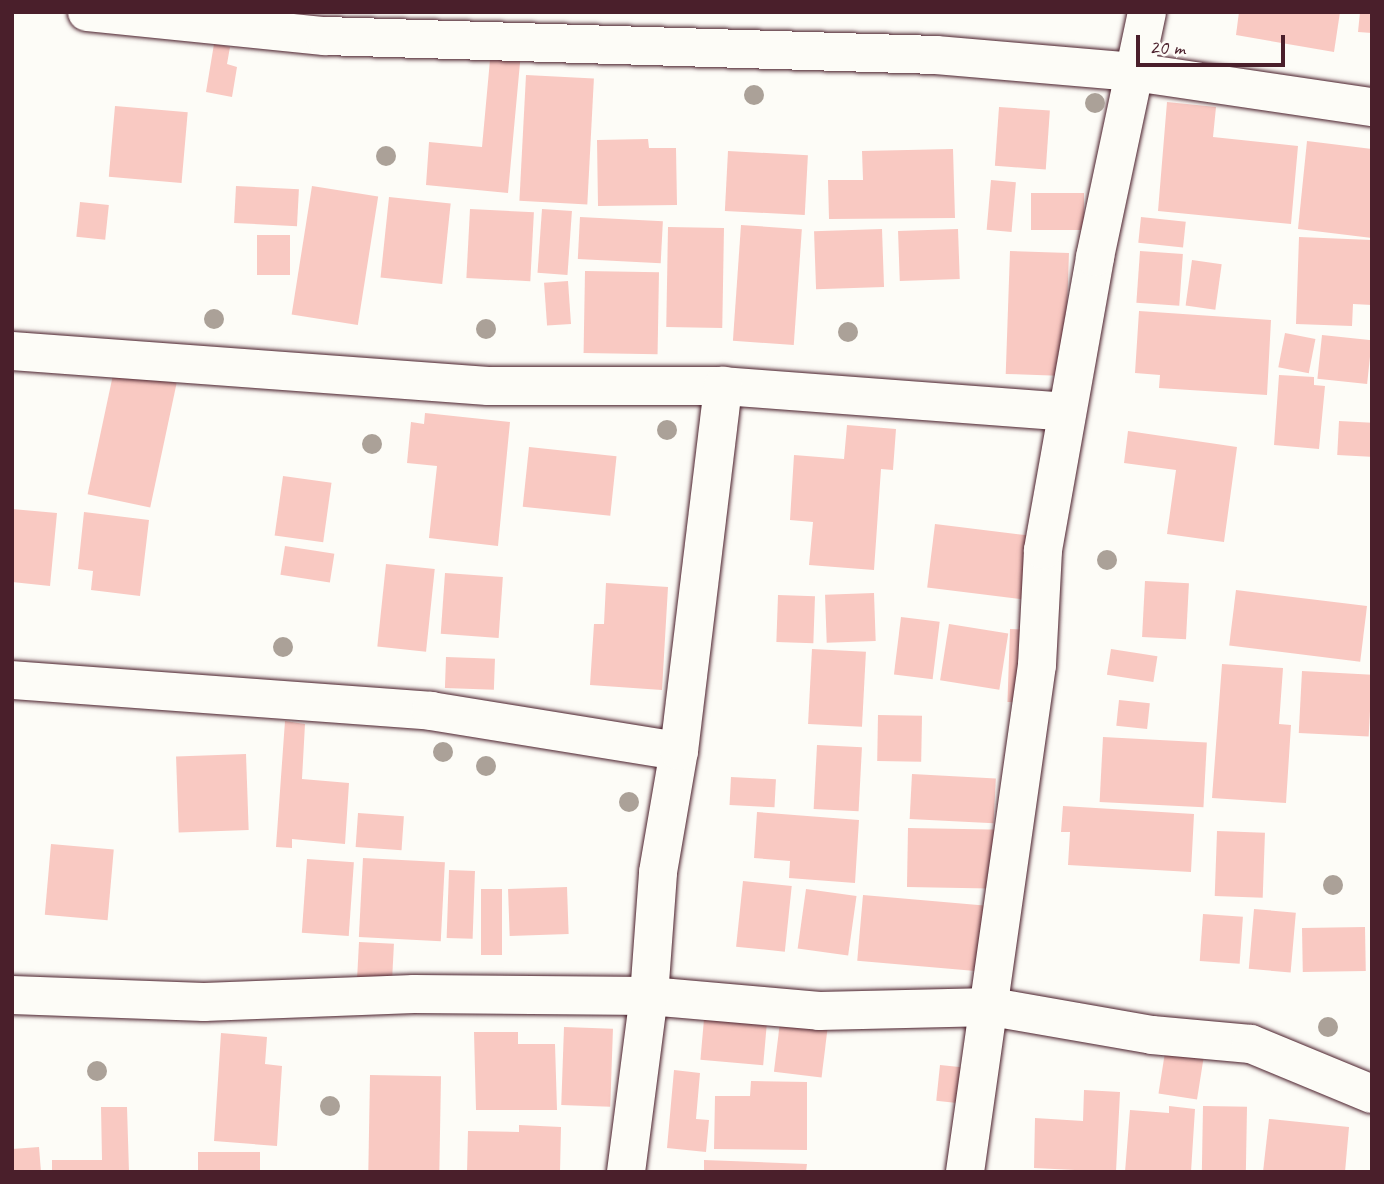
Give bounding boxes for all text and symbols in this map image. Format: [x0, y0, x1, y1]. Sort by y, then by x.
scale bar [1139, 21, 1288, 65]
text: 20 m [1149, 34, 1185, 60]

